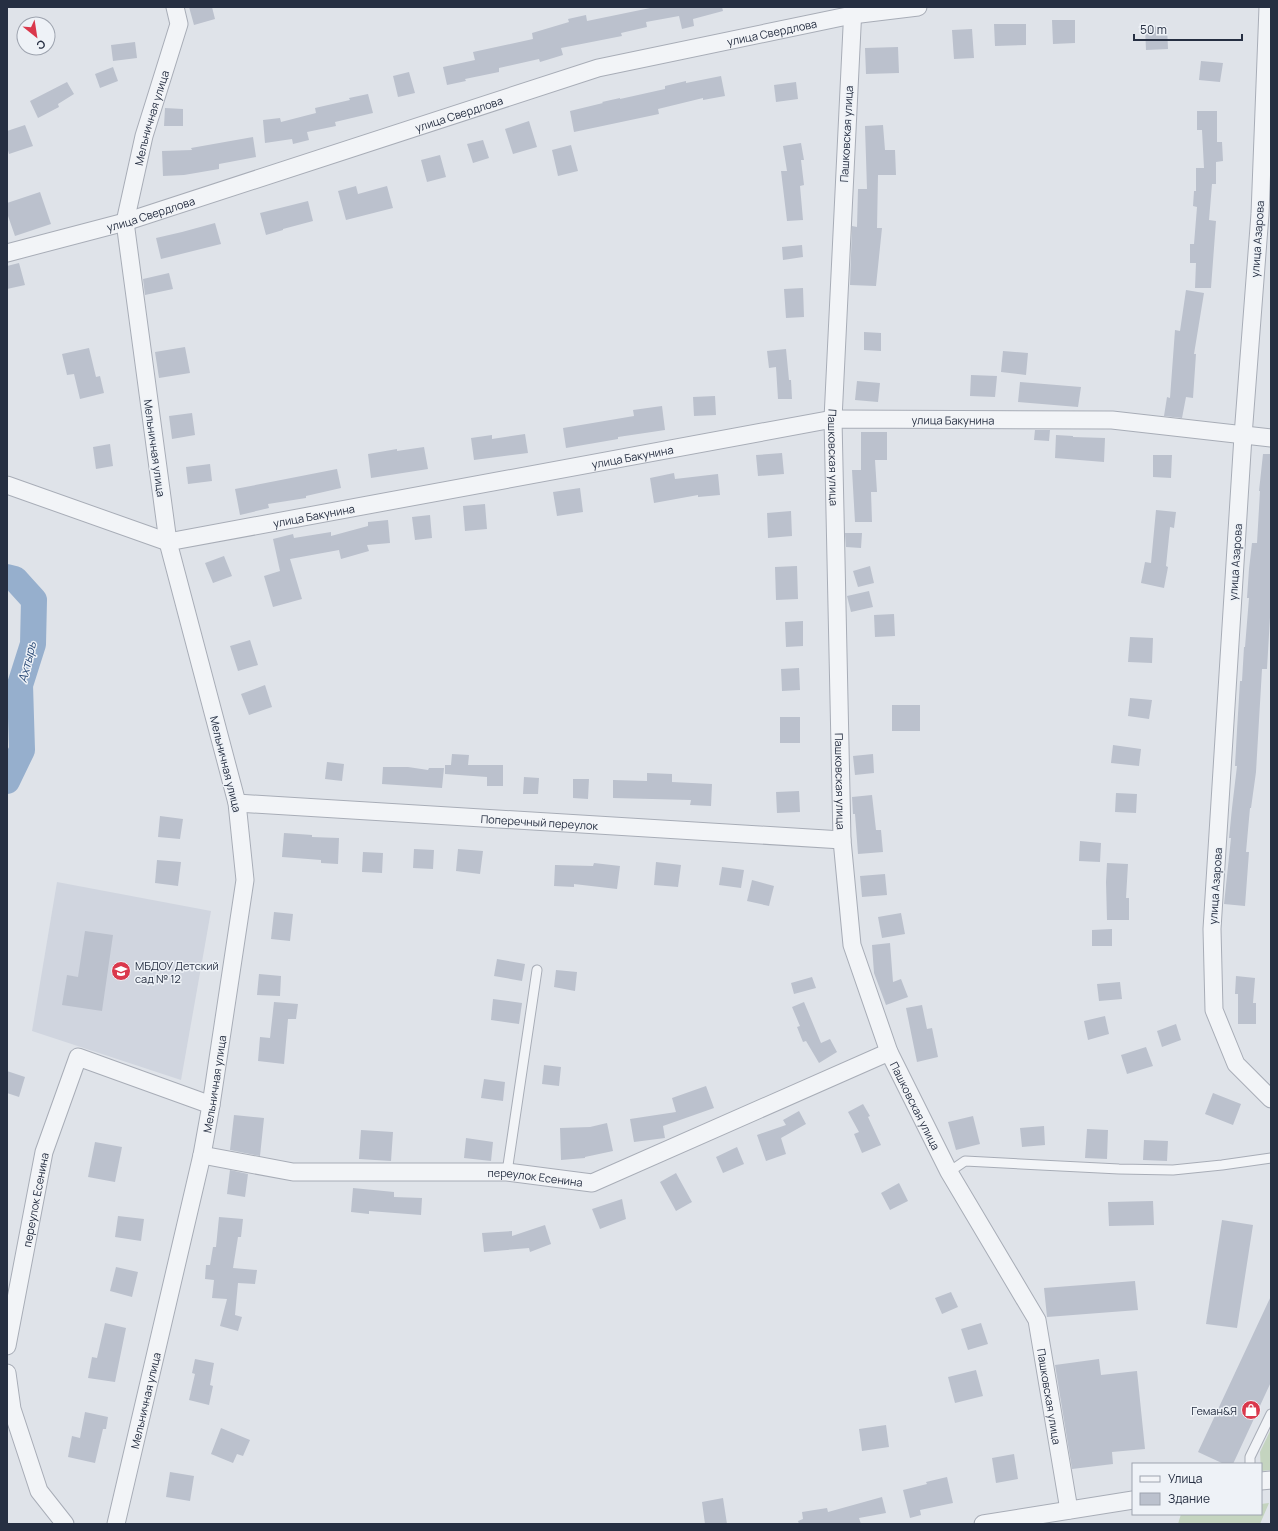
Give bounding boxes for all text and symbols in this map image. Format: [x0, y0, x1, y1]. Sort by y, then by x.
street label: улица Свердлова [725, 15, 818, 48]
north arrow [16, 16, 56, 56]
scale bar [1134, 16, 1242, 42]
text: 50 m [1140, 21, 1167, 38]
text: С [34, 37, 49, 54]
street label: Мельничная улица [130, 68, 172, 167]
street label: Пашковская улица [836, 85, 856, 183]
street label: улица Свердлова [413, 92, 505, 135]
street label: улица Свердлова [105, 192, 197, 234]
street label: улица Азарова [1247, 200, 1267, 278]
street label: Мельничная улица [141, 398, 169, 498]
street label: Пашковская улица [825, 409, 842, 506]
street label: улица Бакунина [911, 412, 994, 427]
street label: улица Бакунина [590, 441, 674, 471]
street label: улица Бакунина [272, 500, 356, 530]
street label: улица Азарова [1225, 523, 1245, 601]
water label: Ахтырь [14, 639, 40, 684]
street label: Мельничная улица [207, 714, 245, 814]
street label: Пашковская улица [832, 733, 849, 830]
street label: Поперечный переулок [480, 810, 599, 833]
street label: улица Азарова [1205, 847, 1225, 925]
place label: МБДОУ Детский сад № 12 [135, 958, 219, 986]
school or university icon: МБДОУ Детский сад № 12 [110, 960, 132, 982]
street label: Мельничная улица [199, 1034, 229, 1134]
street label: Пашковская улица [887, 1059, 944, 1152]
street label: переулок Есенина [19, 1151, 51, 1248]
street label: переулок Есенина [487, 1165, 584, 1189]
street label: Пашковская улица [1034, 1347, 1065, 1445]
street label: Мельничная улица [126, 1351, 163, 1450]
shop icon: Геман&Я [1240, 1399, 1262, 1421]
place label: Геман&Я [1191, 1403, 1237, 1418]
legend [1132, 1463, 1262, 1515]
text: Улица [1168, 1470, 1202, 1487]
text: Здание [1168, 1490, 1210, 1507]

